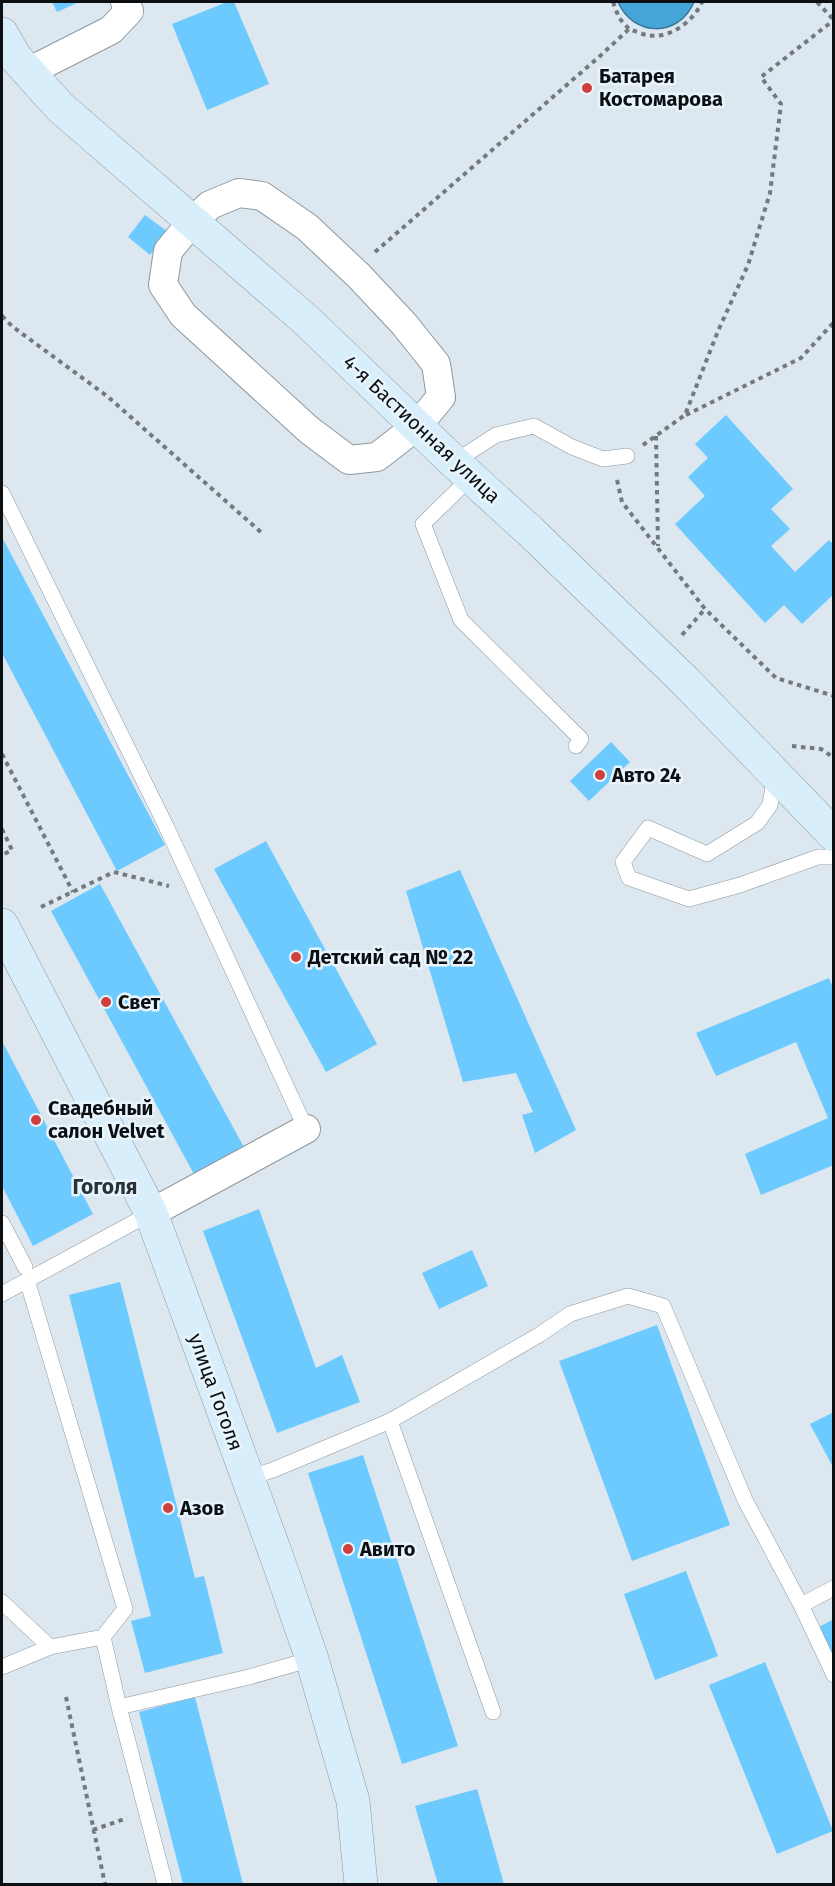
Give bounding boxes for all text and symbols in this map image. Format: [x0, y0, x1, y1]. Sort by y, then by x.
place label: Батарея Костомарова [599, 64, 723, 111]
marker: Батарея Костомарова [580, 81, 594, 95]
street label: 4-я Бастионная улица [338, 350, 506, 508]
place label: Авто 24 [611, 763, 681, 787]
marker: Авто 24 [593, 768, 607, 782]
place label: Детский сад № 22 [307, 945, 473, 969]
marker: Детский сад № 22 [289, 950, 303, 964]
place label: Свет [118, 990, 161, 1014]
marker: Свет [99, 995, 113, 1009]
place label: Свадебный салон Velvet [48, 1096, 165, 1143]
marker: Свадебный салон Velvet [29, 1113, 43, 1127]
district label: Гоголя [72, 1174, 138, 1200]
street label: улица Гоголя [184, 1330, 248, 1454]
place label: Азов [179, 1496, 224, 1520]
marker: Азов [161, 1501, 175, 1515]
place label: Авито [359, 1537, 416, 1561]
marker: Авито [341, 1542, 355, 1556]

